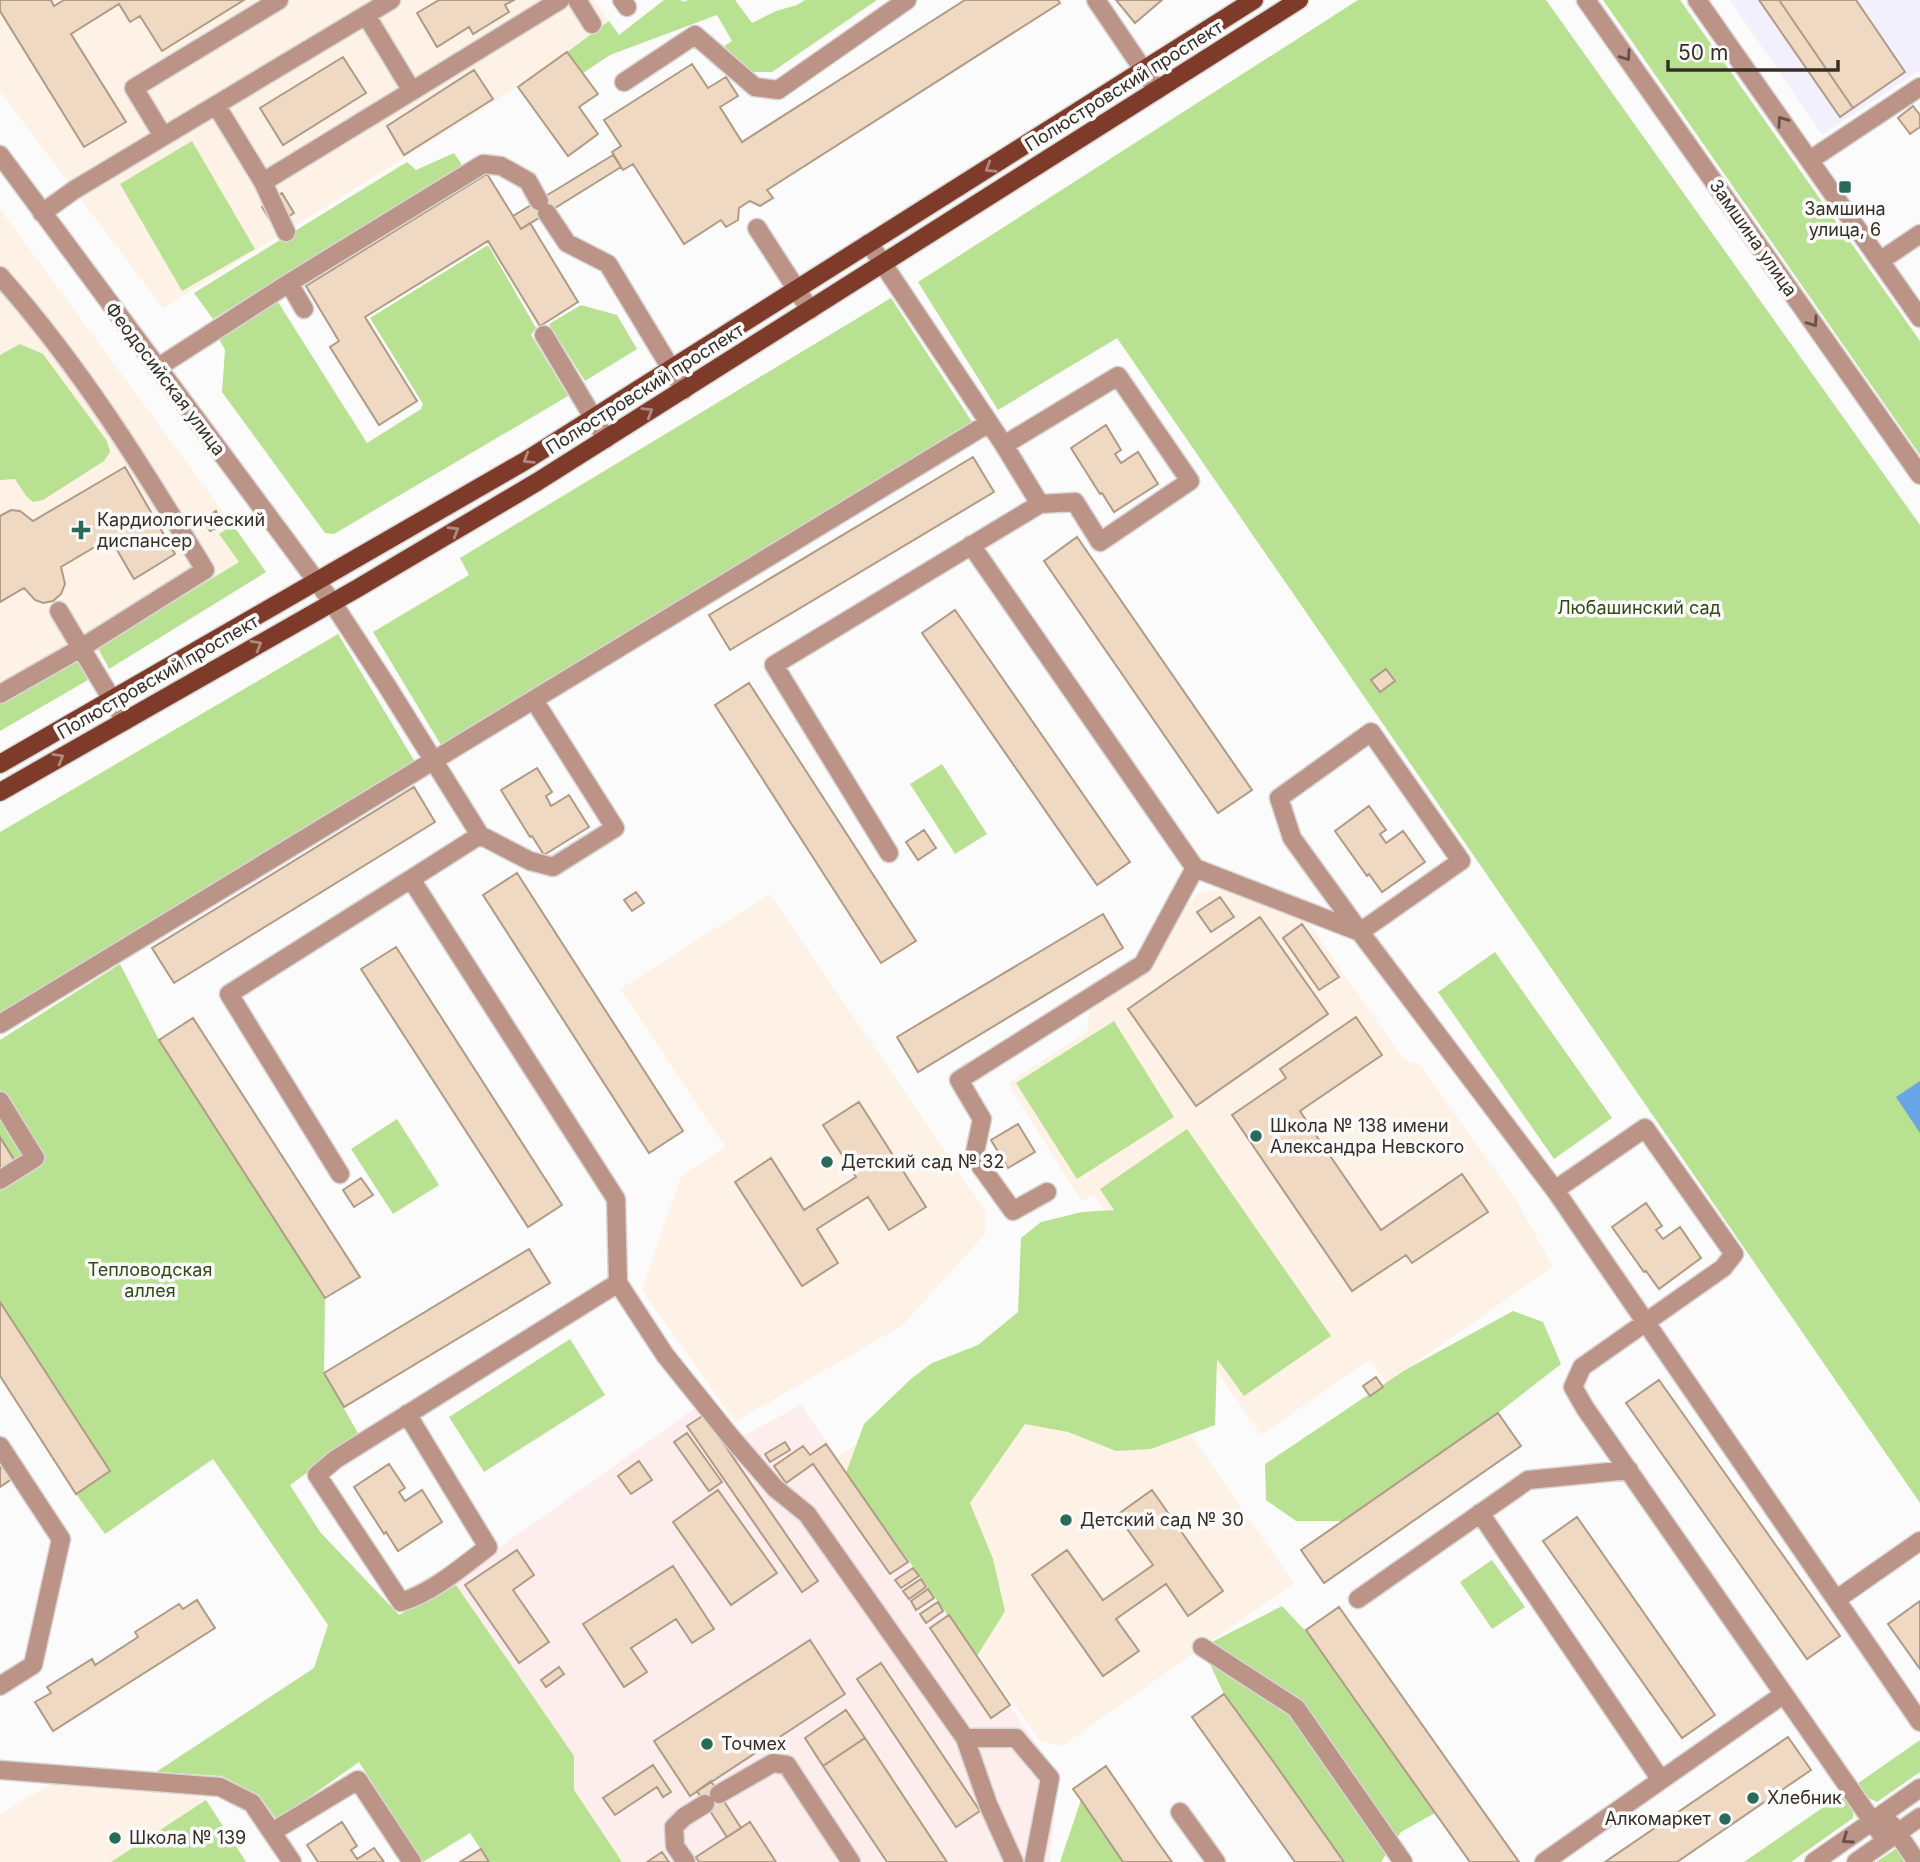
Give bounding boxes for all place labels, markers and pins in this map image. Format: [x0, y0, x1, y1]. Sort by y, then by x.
marker: Замшина улица, 6 [1837, 179, 1853, 195]
place label: Замшина улица, 6 [1804, 198, 1886, 240]
place label: Кардиологический диспансер [97, 509, 265, 551]
marker: Кардиологический диспансер [71, 520, 91, 540]
place label: Школа № 138 имени Александра Невского [1270, 1115, 1464, 1157]
marker: Школа № 138 имени Александра Невского [1248, 1128, 1264, 1144]
place label: Детский сад № 32 [841, 1151, 1004, 1172]
marker: Детский сад № 32 [819, 1154, 835, 1170]
place label: Детский сад № 30 [1080, 1509, 1244, 1530]
marker: Детский сад № 30 [1058, 1512, 1074, 1528]
place label: Точмех [721, 1733, 787, 1754]
marker: Точмех [699, 1736, 715, 1752]
place label: Хлебник [1767, 1787, 1842, 1808]
marker: Хлебник [1745, 1790, 1761, 1806]
place label: Алкомаркет [1605, 1808, 1712, 1829]
marker: Алкомаркет [1717, 1811, 1733, 1827]
place label: Школа № 139 [129, 1827, 246, 1848]
marker: Школа № 139 [107, 1830, 123, 1846]

